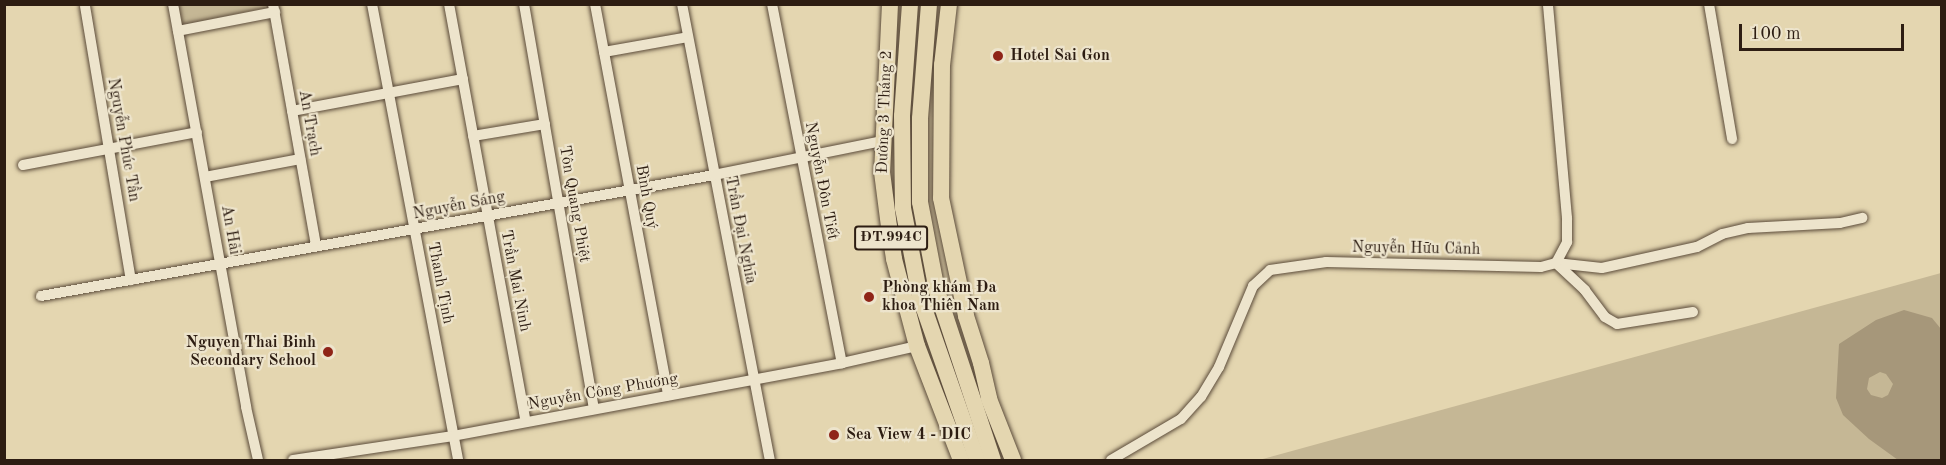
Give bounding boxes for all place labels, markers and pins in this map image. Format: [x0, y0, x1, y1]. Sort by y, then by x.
place label: Hotel Sai Gon [1010, 46, 1110, 66]
marker: Hotel Sai Gon [991, 49, 1005, 63]
place label: Phòng khám Đa khoa Thiên Nam [882, 278, 1000, 316]
marker: Phòng khám Đa khoa Thiên Nam [860, 288, 878, 306]
place label: Nguyen Thai Binh Secondary School [186, 333, 316, 371]
marker: Nguyen Thai Binh Secondary School [321, 345, 335, 359]
place label: Sea View 4 - DIC [846, 425, 971, 445]
marker: Sea View 4 - DIC [827, 428, 841, 442]

